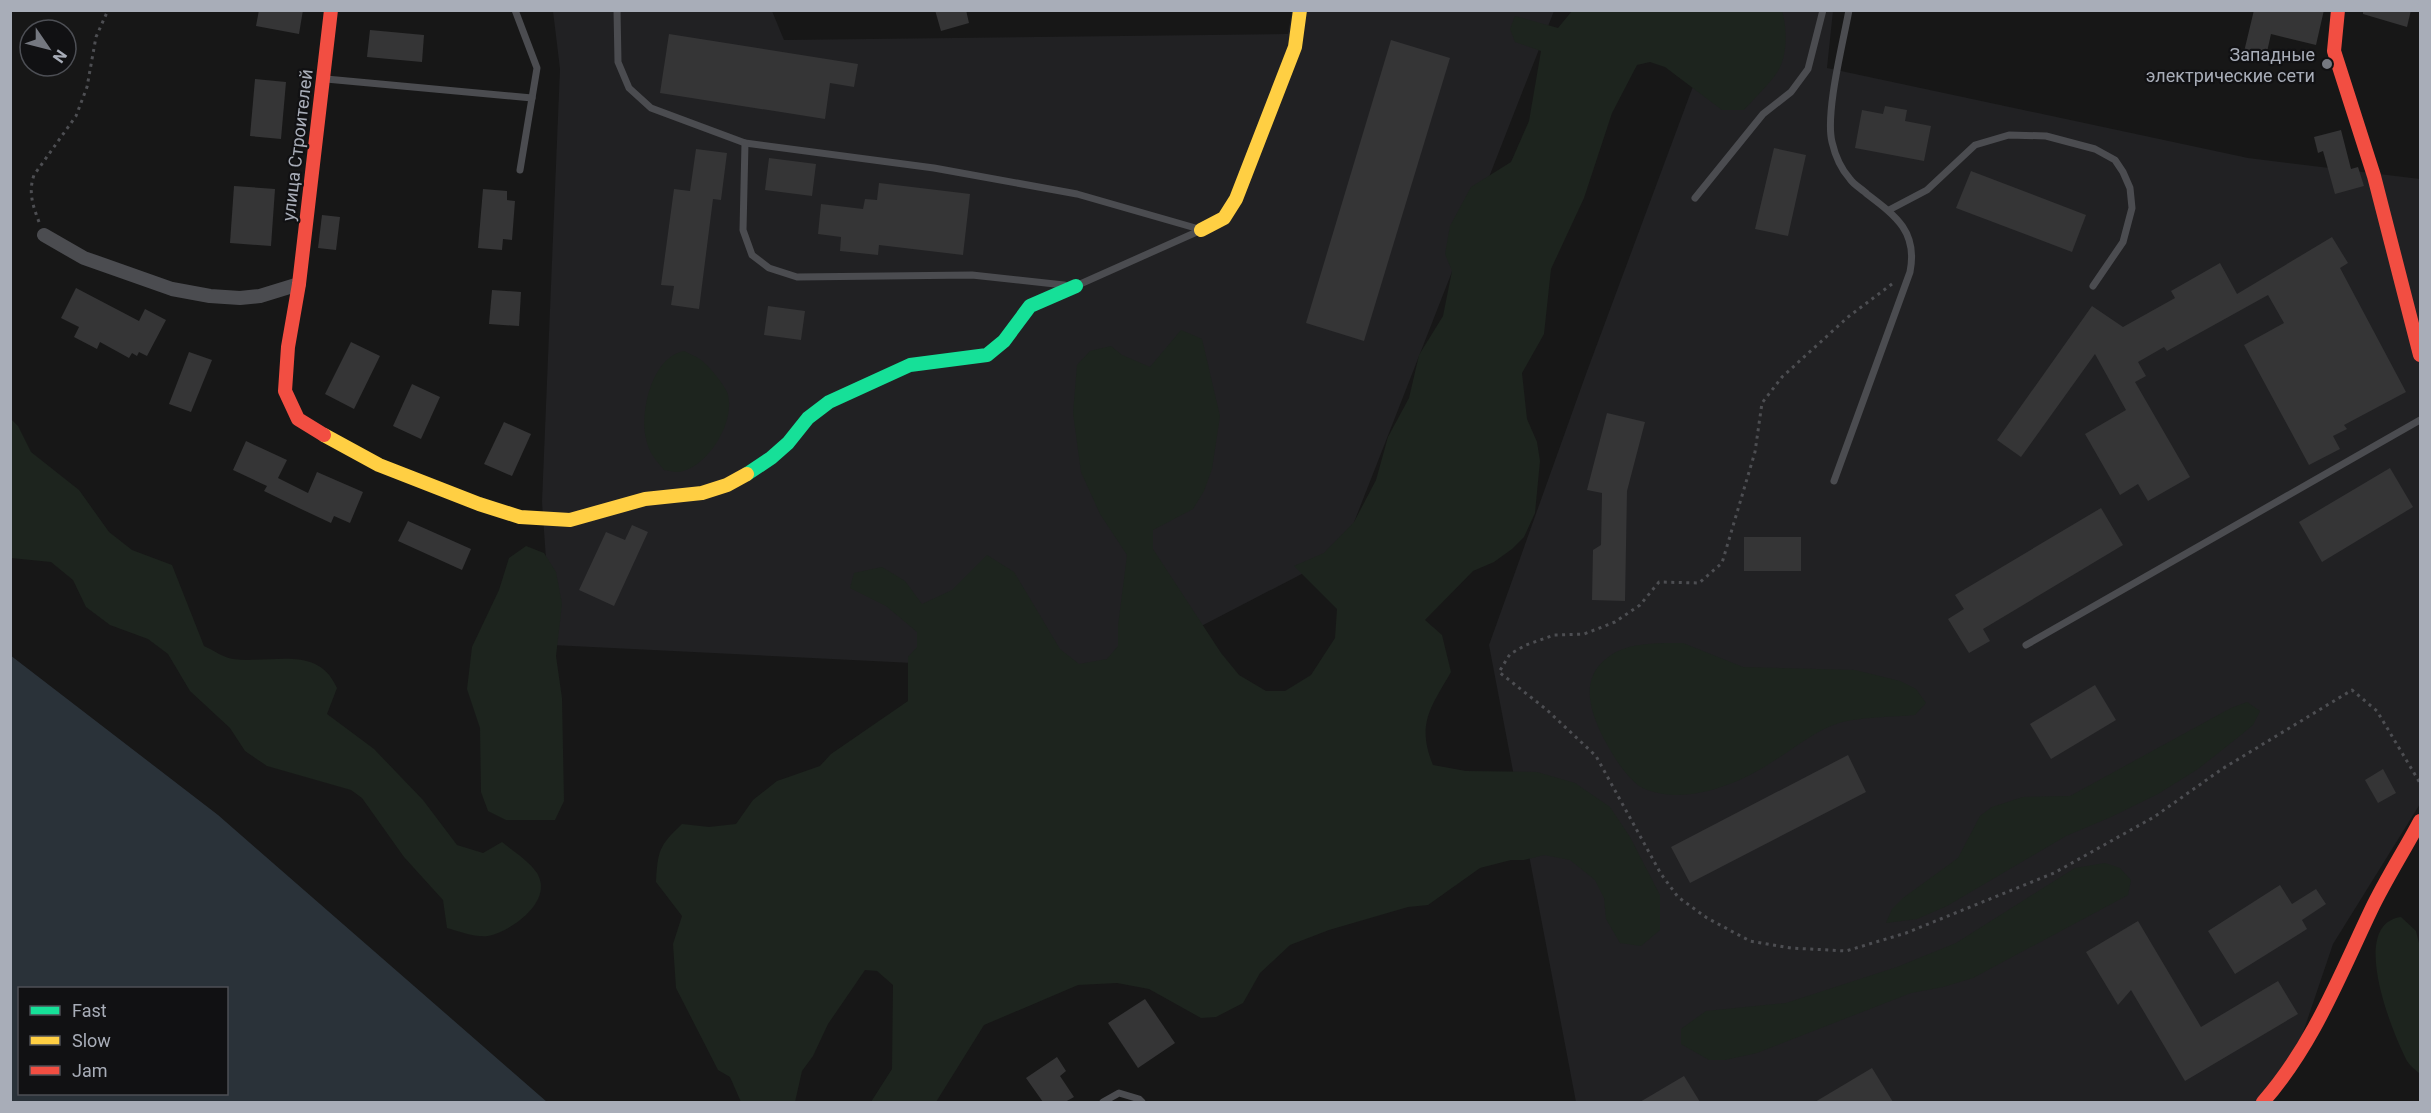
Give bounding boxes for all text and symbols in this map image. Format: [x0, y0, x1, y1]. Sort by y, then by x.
north arrow [18, 18, 78, 78]
place label: Западные электрические сети [2146, 44, 2315, 86]
text: N [49, 46, 71, 66]
marker: Западные электрические сети [2320, 57, 2334, 71]
street label: улица Строителей [277, 68, 317, 222]
legend [18, 987, 228, 1095]
text: Fast [72, 1000, 107, 1021]
text: Slow [72, 1030, 111, 1051]
text: Jam [72, 1060, 108, 1081]

